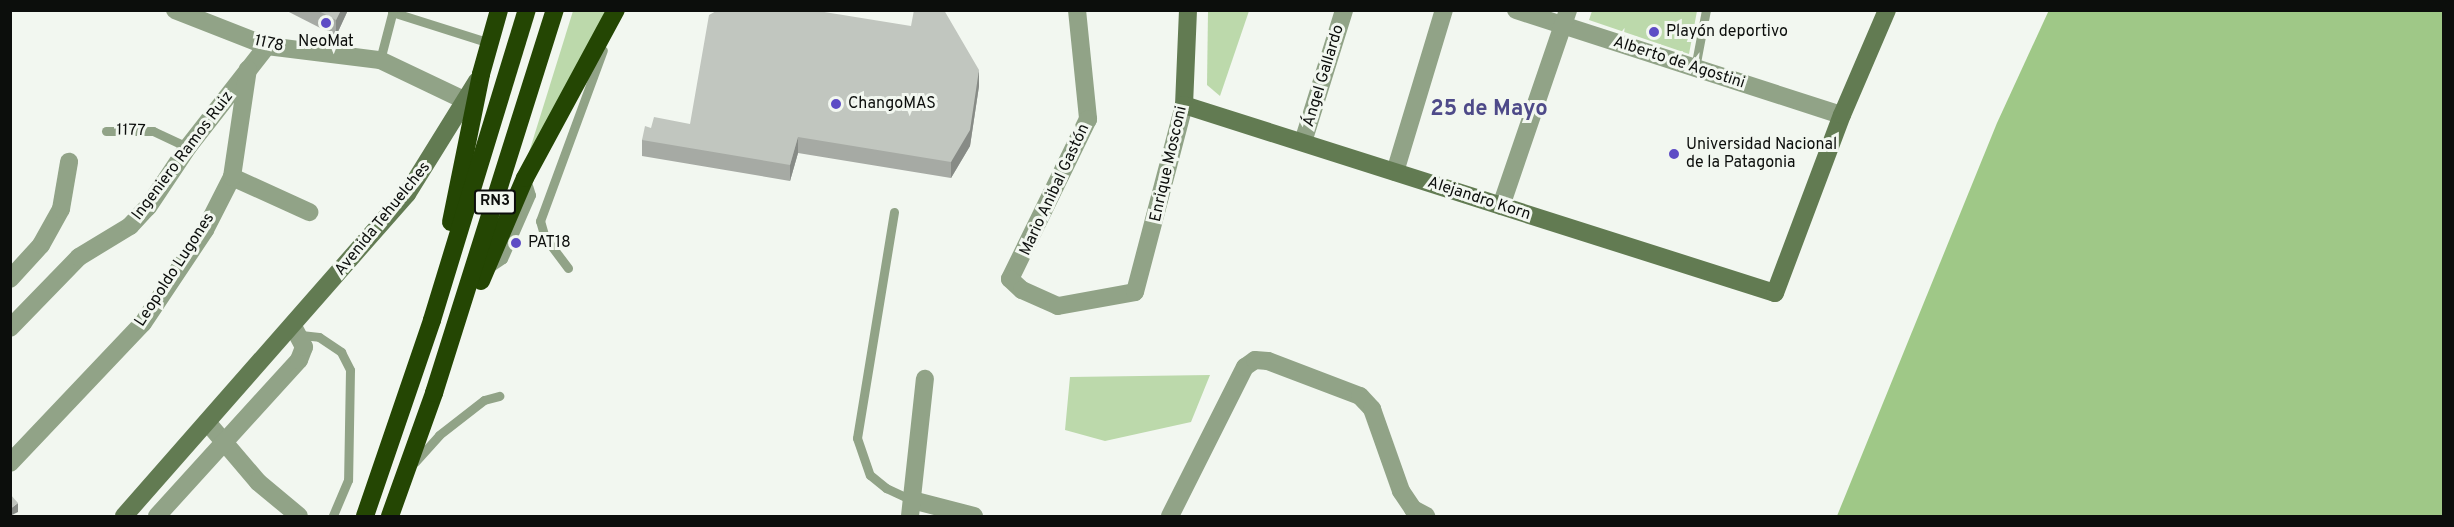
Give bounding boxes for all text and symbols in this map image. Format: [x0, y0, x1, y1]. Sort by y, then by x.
marker: NeoMat [319, 16, 333, 30]
place label: Playón deportivo [1666, 22, 1788, 42]
street label: Ángel Gallardo [1299, 23, 1349, 129]
marker: Playón deportivo [1647, 25, 1661, 39]
street label: 1178 [252, 31, 286, 57]
place label: NeoMat [298, 32, 354, 52]
street label: Alberto de Agostini [1610, 33, 1748, 93]
street label: Ingeniero Ramos Ruiz [128, 88, 238, 224]
place label: ChangoMAS [848, 94, 936, 114]
marker: ChangoMAS [829, 97, 843, 111]
district label: 25 de Mayo [1430, 97, 1548, 123]
street label: Enrique Mosconi [1146, 104, 1192, 224]
street label: 1177 [116, 121, 146, 141]
street label: Mario Anibal Gastón [1016, 121, 1094, 259]
place label: Universidad Nacional de la Patagonia [1686, 135, 1837, 173]
marker: Universidad Nacional de la Patagonia [1667, 147, 1681, 161]
street label: Avenida Tehuelches [331, 158, 435, 280]
street label: Alejandro Korn [1425, 173, 1533, 225]
road number: RN3 [472, 190, 518, 214]
street label: Leopoldo Lugones [131, 210, 219, 330]
place label: PAT18 [528, 233, 571, 253]
marker: PAT18 [509, 236, 523, 250]

